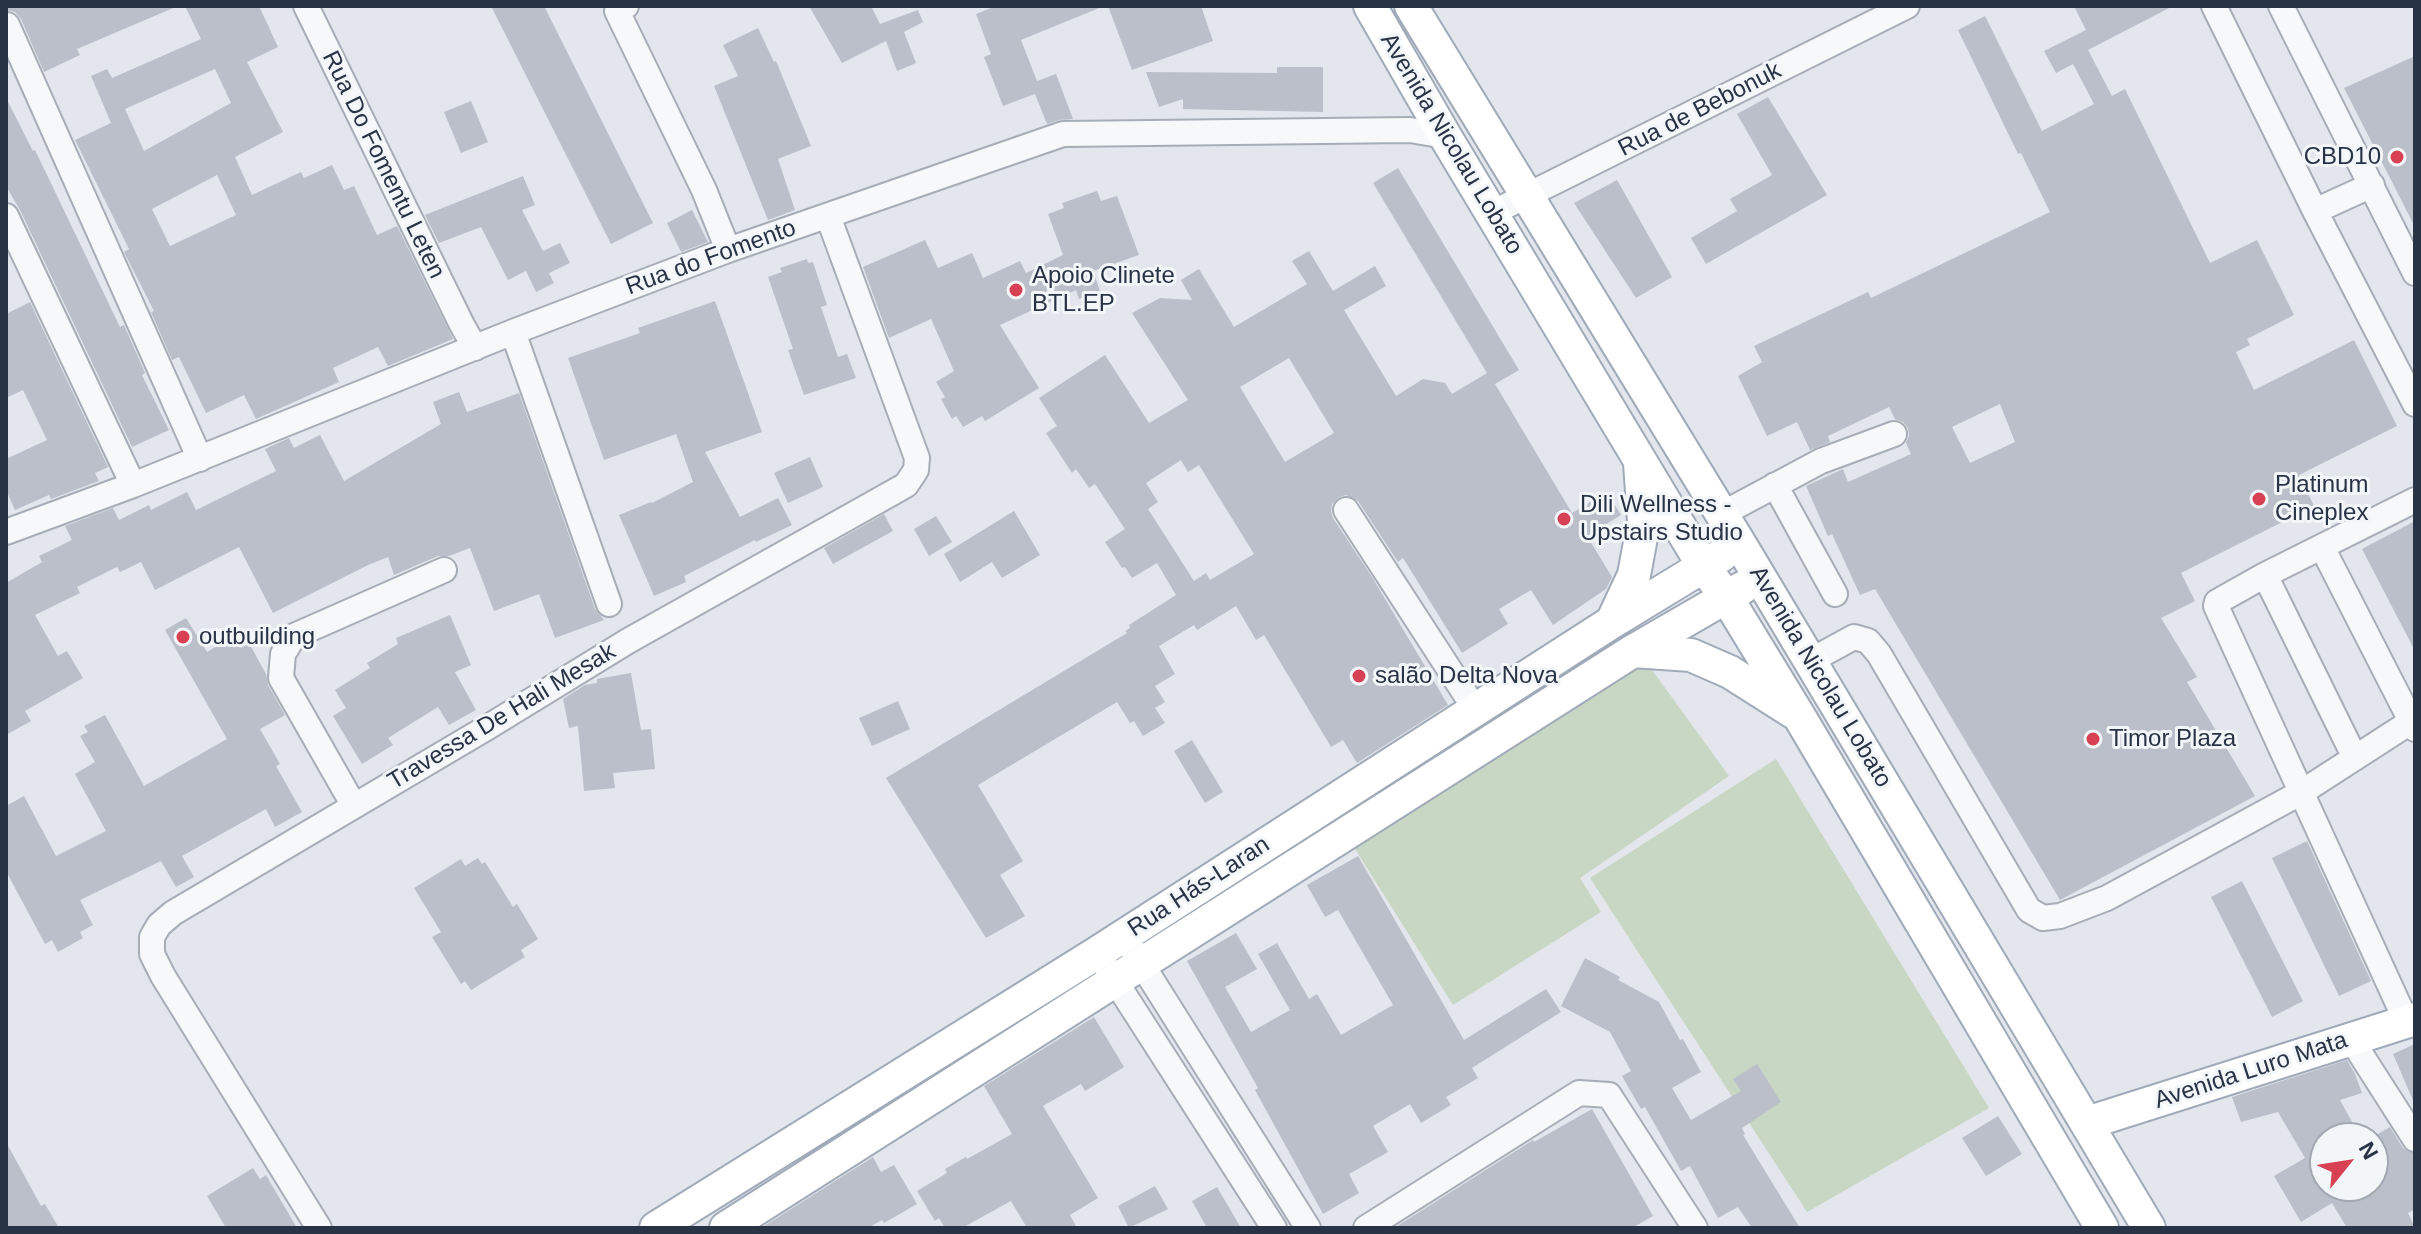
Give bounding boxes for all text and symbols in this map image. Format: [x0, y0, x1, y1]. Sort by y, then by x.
street label: Avenida Nicolau Lobato [1373, 28, 1529, 260]
street label: Rua Do Fomentu Leten [315, 47, 451, 283]
street label: Rua de Bebonuk [1614, 57, 1786, 163]
place label: CBD10 [2304, 143, 2381, 171]
marker: CBD10 [2388, 148, 2406, 166]
street label: Rua do Fomento [622, 214, 800, 302]
place label: Apoio Clinete BTL.EP [1032, 262, 1175, 318]
marker: Apoio Clinete BTL.EP [1007, 281, 1025, 299]
place label: Platinum Cineplex [2275, 471, 2368, 527]
marker: Platinum Cineplex [2250, 490, 2268, 508]
place label: Dili Wellness - Upstairs Studio [1580, 491, 1743, 547]
marker: Dili Wellness - Upstairs Studio [1555, 510, 1573, 528]
street label: Avenida Nicolau Lobato [1742, 561, 1898, 793]
place label: outbuilding [199, 623, 315, 651]
marker: outbuilding [174, 628, 192, 646]
street label: Travessa De Hali Mesak [383, 638, 621, 796]
place label: salão Delta Nova [1375, 662, 1558, 690]
marker: salão Delta Nova [1350, 667, 1368, 685]
place label: Timor Plaza [2109, 725, 2236, 753]
marker: Timor Plaza [2084, 730, 2102, 748]
street label: Rua Hás-Laran [1123, 831, 1275, 943]
street label: Avenida Luro Mata [2151, 1026, 2351, 1116]
north arrow [2309, 1122, 2389, 1202]
text: N [2354, 1138, 2383, 1164]

